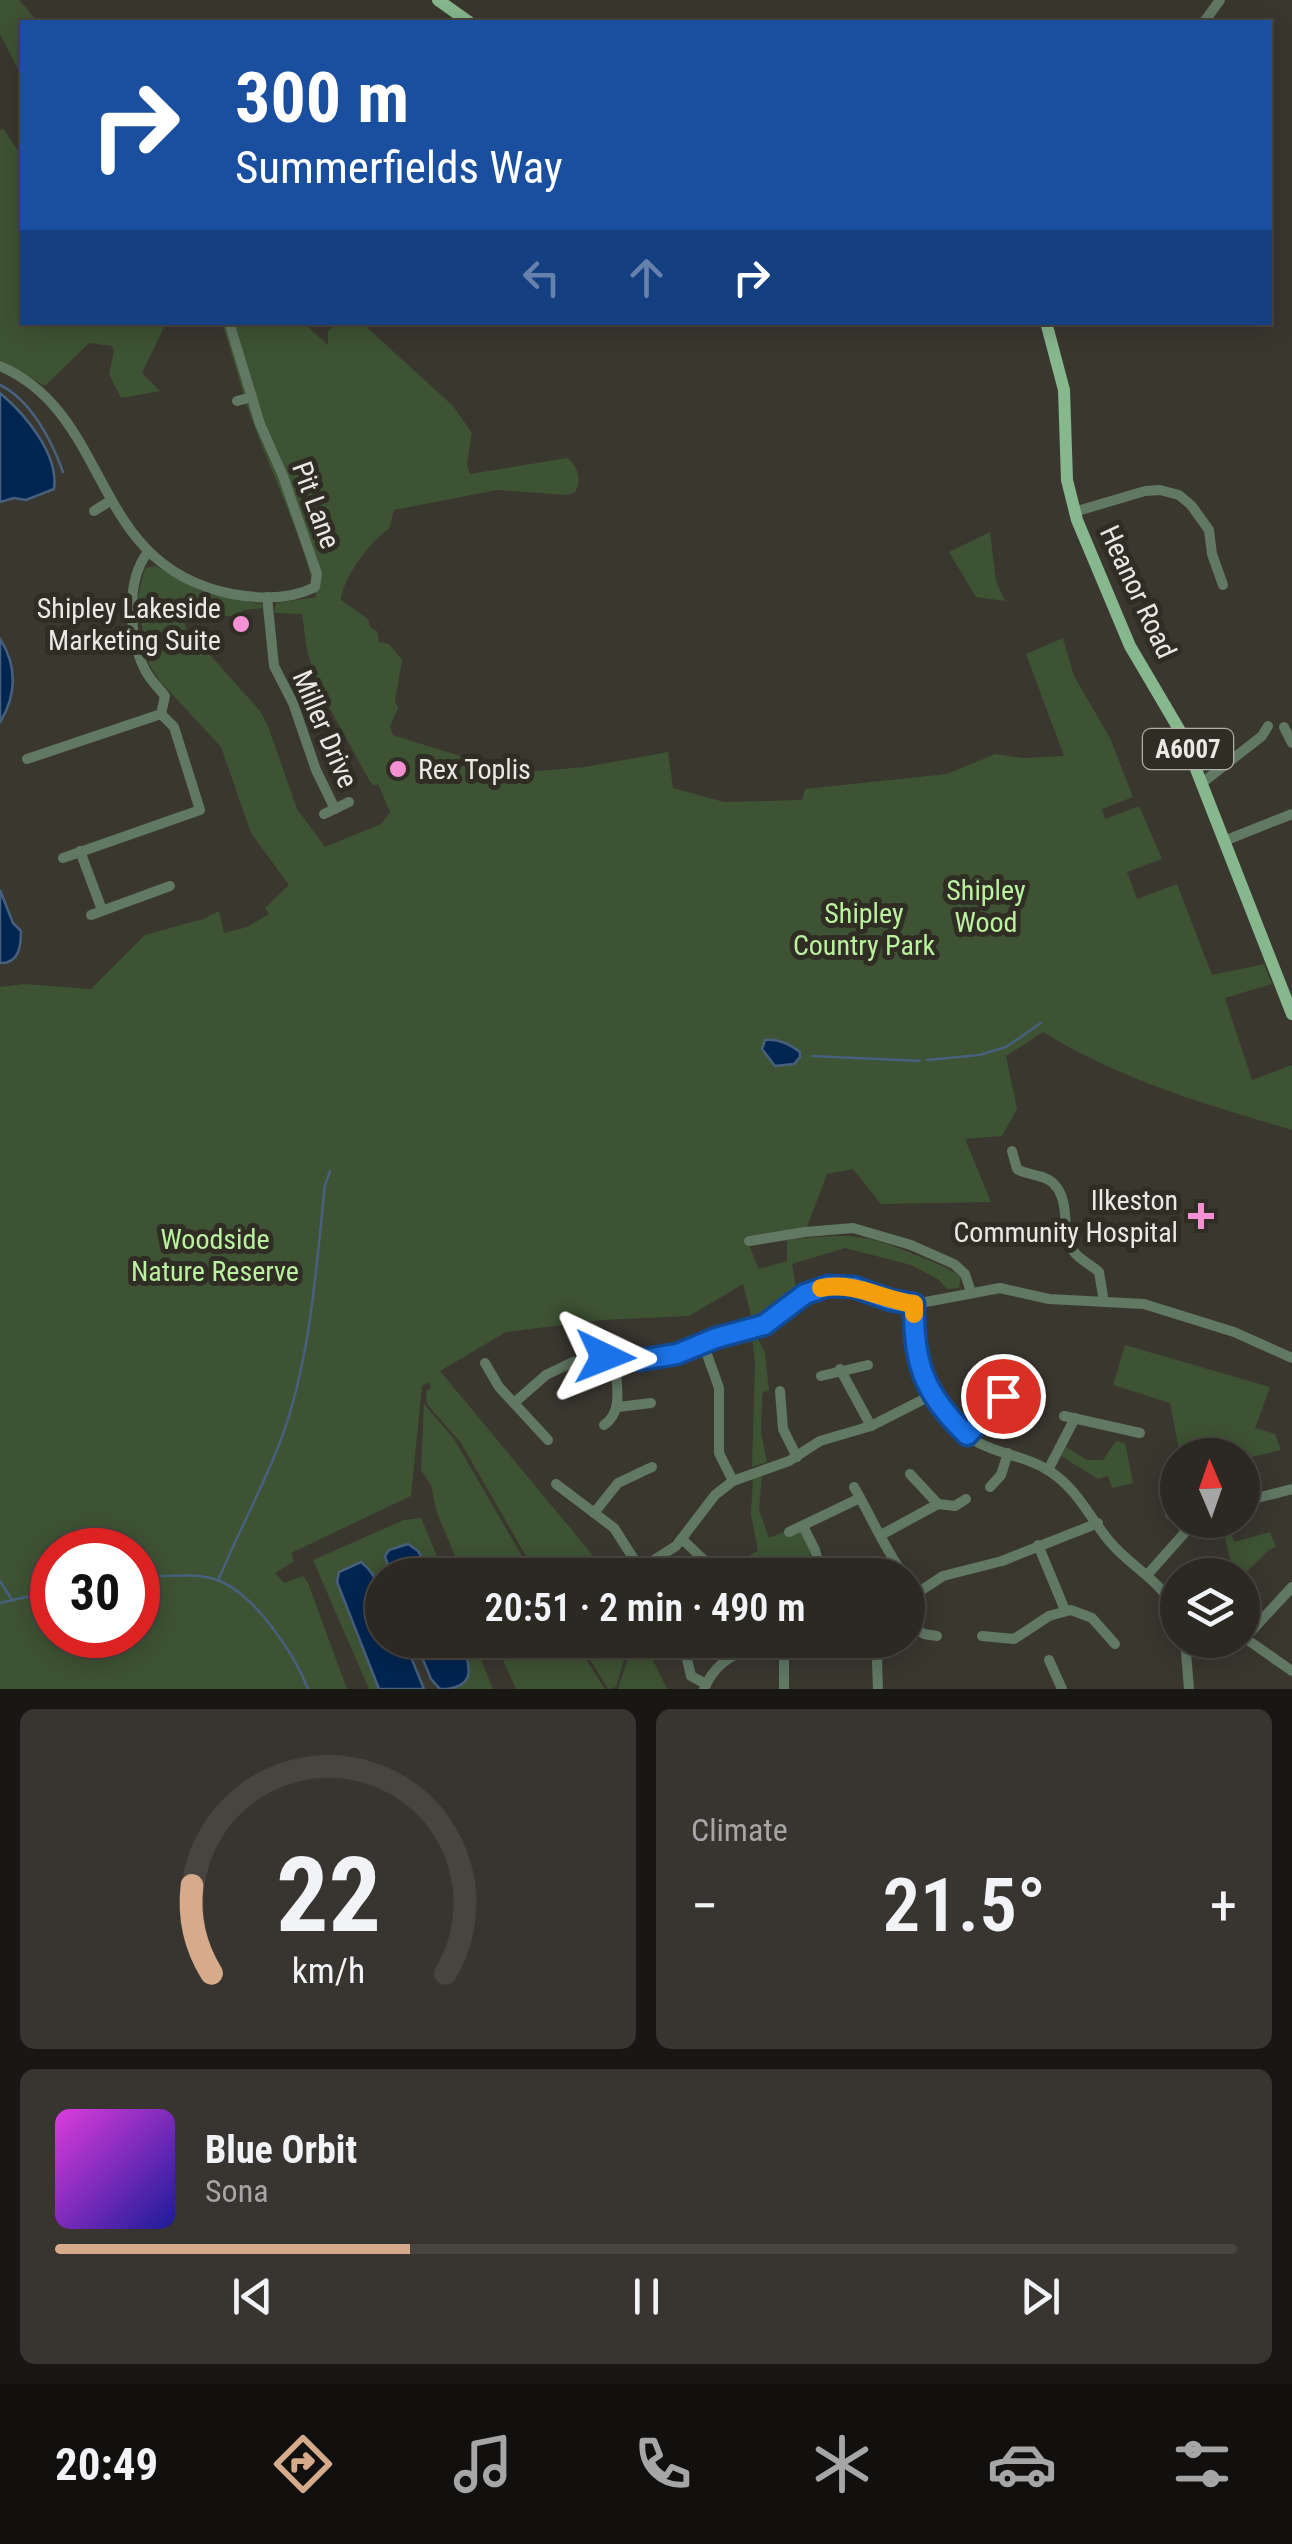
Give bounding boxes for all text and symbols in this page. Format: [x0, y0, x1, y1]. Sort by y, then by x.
text: 300 m [235, 57, 409, 139]
icon: right [70, 60, 200, 190]
text: Summerfields Way [235, 141, 563, 194]
icon: left [514, 250, 569, 305]
icon: ahead [619, 250, 674, 305]
icon: right [724, 250, 779, 305]
street label: Pit Lane [285, 457, 347, 553]
street label: Heanor Road [1093, 520, 1183, 664]
place label: Shipley Lakeside Marketing Suite [37, 592, 221, 657]
marker: Shipley Lakeside Marketing Suite [230, 613, 252, 635]
street label: Miller Drive [286, 665, 364, 793]
road number: A6007 [1143, 729, 1233, 769]
place label: Rex Toplis [418, 753, 531, 786]
marker: Rex Toplis [387, 758, 409, 780]
park label: Shipley Wood [946, 874, 1026, 939]
park label: Shipley Country Park [793, 897, 935, 962]
place label: Ilkeston Community Hospital [953, 1184, 1178, 1249]
marker: Ilkeston Community Hospital [1188, 1203, 1214, 1229]
park label: Woodside Nature Reserve [131, 1223, 299, 1288]
position arrow [553, 1305, 657, 1409]
pin [961, 1354, 1046, 1439]
icon: arrive [976, 1369, 1031, 1424]
north arrow [1160, 1438, 1260, 1538]
map controls [1160, 1438, 1260, 1658]
speed limit sign: 30 [30, 1528, 160, 1658]
button: layers [1160, 1558, 1260, 1658]
text: 20:51 · 2 min · 490 m [485, 1586, 805, 1630]
text: Climate [691, 1811, 788, 1849]
text: 22 [275, 1835, 381, 1956]
text: 21.5° [882, 1861, 1046, 1949]
text: − [691, 1874, 719, 1938]
text: + [1210, 1874, 1237, 1938]
text: km/h [291, 1950, 365, 1992]
text: Blue Orbit [205, 2128, 357, 2172]
text: Sona [205, 2172, 268, 2210]
icon: previous [225, 2269, 280, 2324]
icon: pause [619, 2269, 674, 2324]
icon: next [1013, 2269, 1068, 2324]
icon: directions [268, 2429, 338, 2499]
icon: music [448, 2429, 518, 2499]
icon: phone [628, 2429, 698, 2499]
icon: climate [807, 2429, 877, 2499]
icon: car [987, 2429, 1057, 2499]
icon: filters [1167, 2429, 1237, 2499]
text: 20:49 [55, 2438, 158, 2491]

